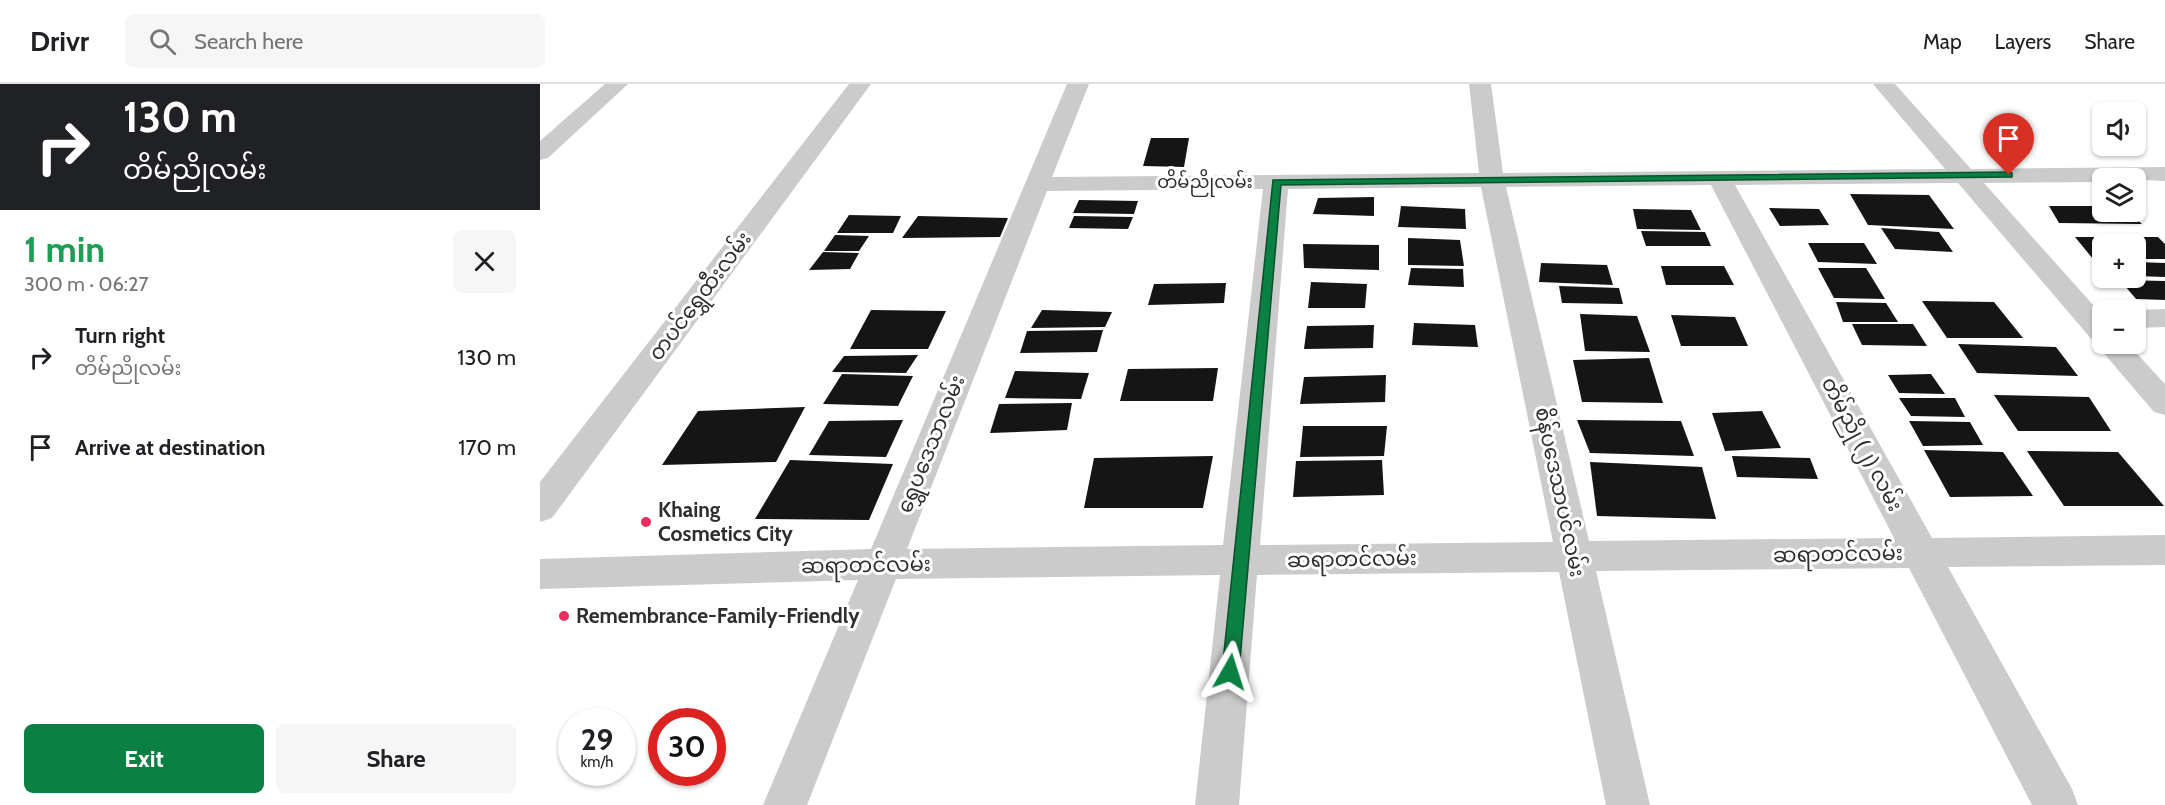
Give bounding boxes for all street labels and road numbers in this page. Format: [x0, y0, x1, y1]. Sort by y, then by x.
street label: တိမ်ညိုလမ်း [1157, 168, 1253, 197]
street label: တပင်ရွှေထီးလမ်း [641, 225, 760, 368]
street label: ရွှေပဒေသာလမ်း [889, 370, 974, 518]
street label: တိမ်ညို (၂) လမ်း [1812, 371, 1911, 518]
street label: စိန်ပဒေသာပင်လမ်း [1525, 404, 1594, 580]
street label: ဆရာတင်လမ်း [1773, 537, 1903, 572]
street label: ဆရာတင်လမ်း [1287, 542, 1417, 577]
street label: ဆရာတင်လမ်း [801, 548, 931, 583]

